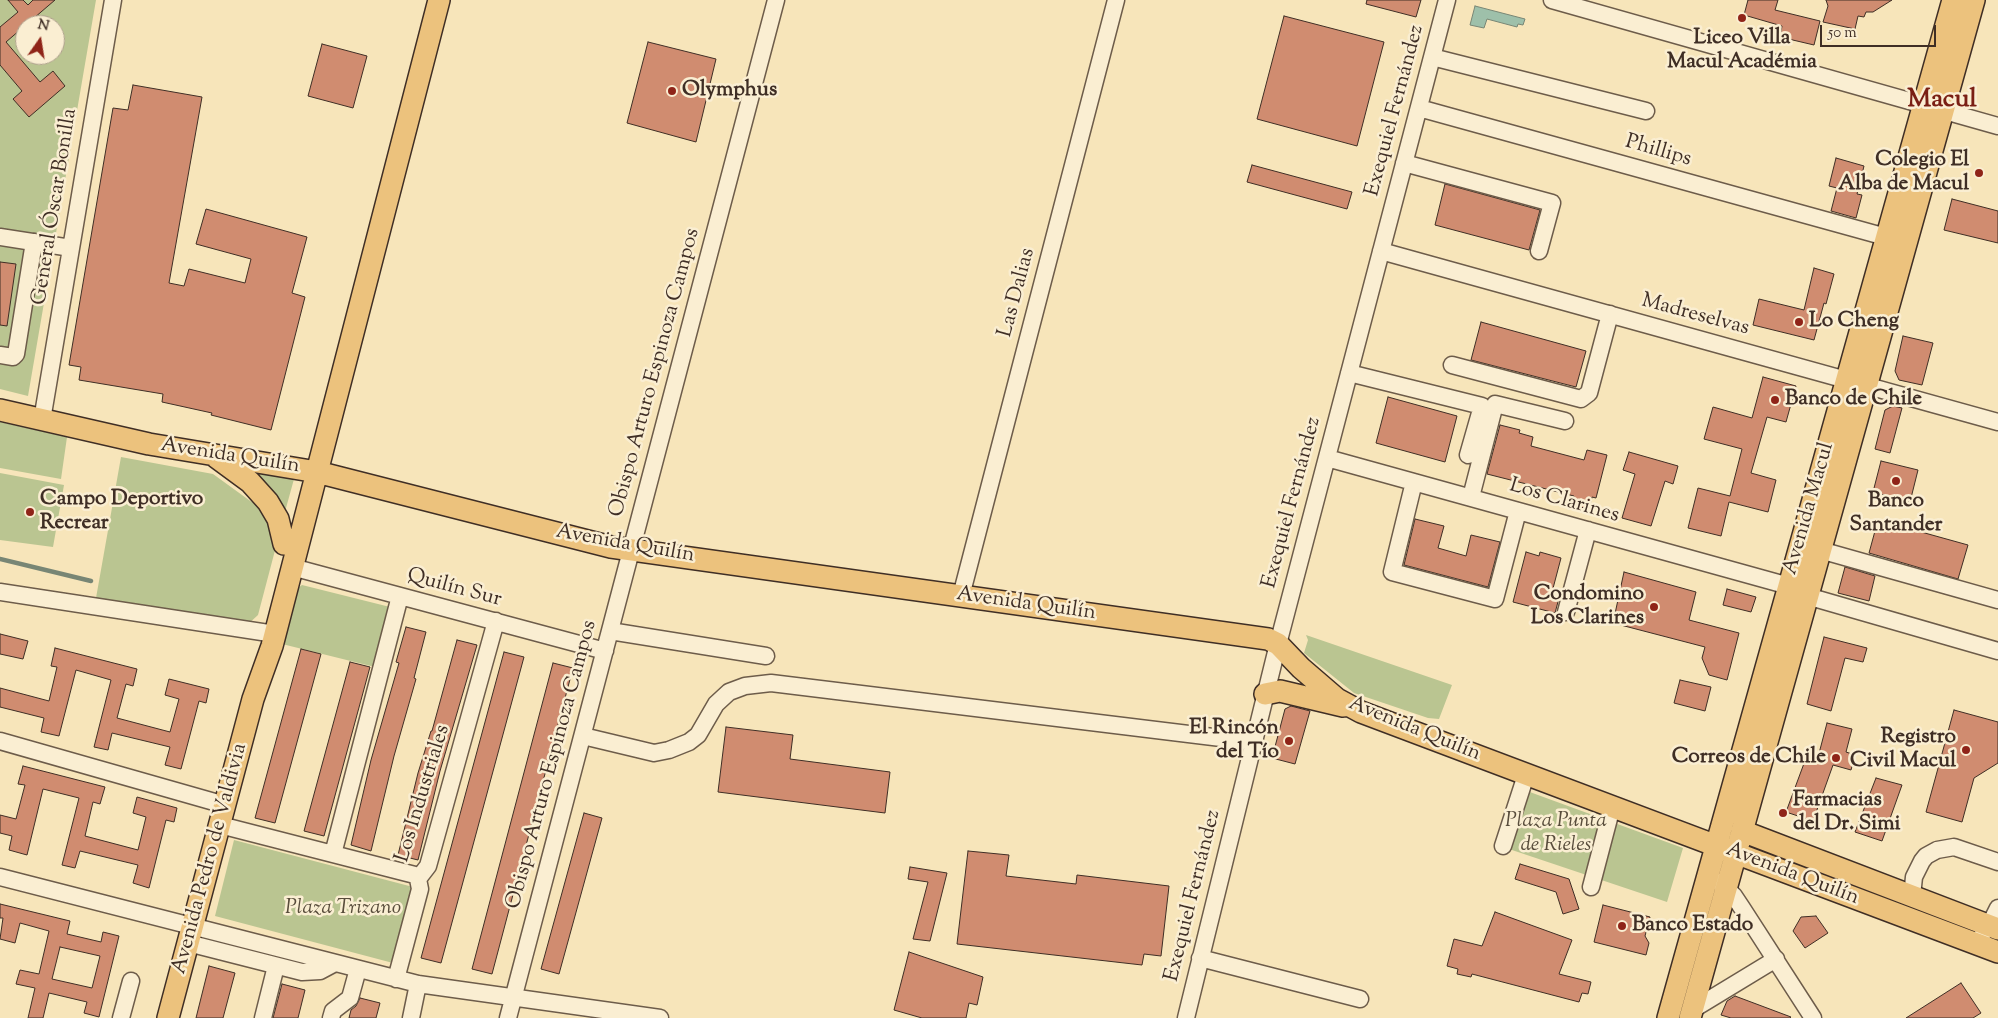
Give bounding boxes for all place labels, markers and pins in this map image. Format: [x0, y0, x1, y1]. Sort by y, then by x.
marker: Liceo Villa Macul Académia [1736, 12, 1748, 24]
place label: Liceo Villa Macul Académia [1667, 26, 1817, 76]
place label: Olymphus [682, 78, 777, 104]
marker: Olymphus [666, 85, 678, 97]
place label: Colegio El Alba de Macul [1838, 148, 1969, 198]
marker: Colegio El Alba de Macul [1973, 167, 1985, 179]
place label: Lo Cheng [1809, 309, 1899, 335]
marker: Lo Cheng [1793, 316, 1805, 328]
place label: Banco de Chile [1785, 387, 1922, 413]
marker: Banco de Chile [1769, 394, 1781, 406]
marker: Banco Santander [1890, 475, 1902, 487]
place label: Campo Deportivo Recrear [40, 487, 203, 537]
place label: Banco Santander [1850, 489, 1942, 539]
marker: Campo Deportivo Recrear [24, 506, 36, 518]
place label: Condomino Los Clarines [1531, 582, 1644, 632]
marker: Condomino Los Clarines [1648, 601, 1660, 613]
place label: El Rincón del Tío [1189, 716, 1279, 766]
place label: Registro Civil Macul [1850, 725, 1956, 775]
marker: El Rincón del Tío [1283, 735, 1295, 747]
marker: Registro Civil Macul [1960, 744, 1972, 756]
place label: Correos de Chile [1672, 745, 1826, 771]
marker: Correos de Chile [1830, 752, 1842, 764]
place label: Farmacias del Dr. Simi [1793, 788, 1901, 838]
marker: Farmacias del Dr. Simi [1777, 807, 1789, 819]
place label: Banco Estado [1632, 913, 1753, 939]
marker: Banco Estado [1616, 920, 1628, 932]

